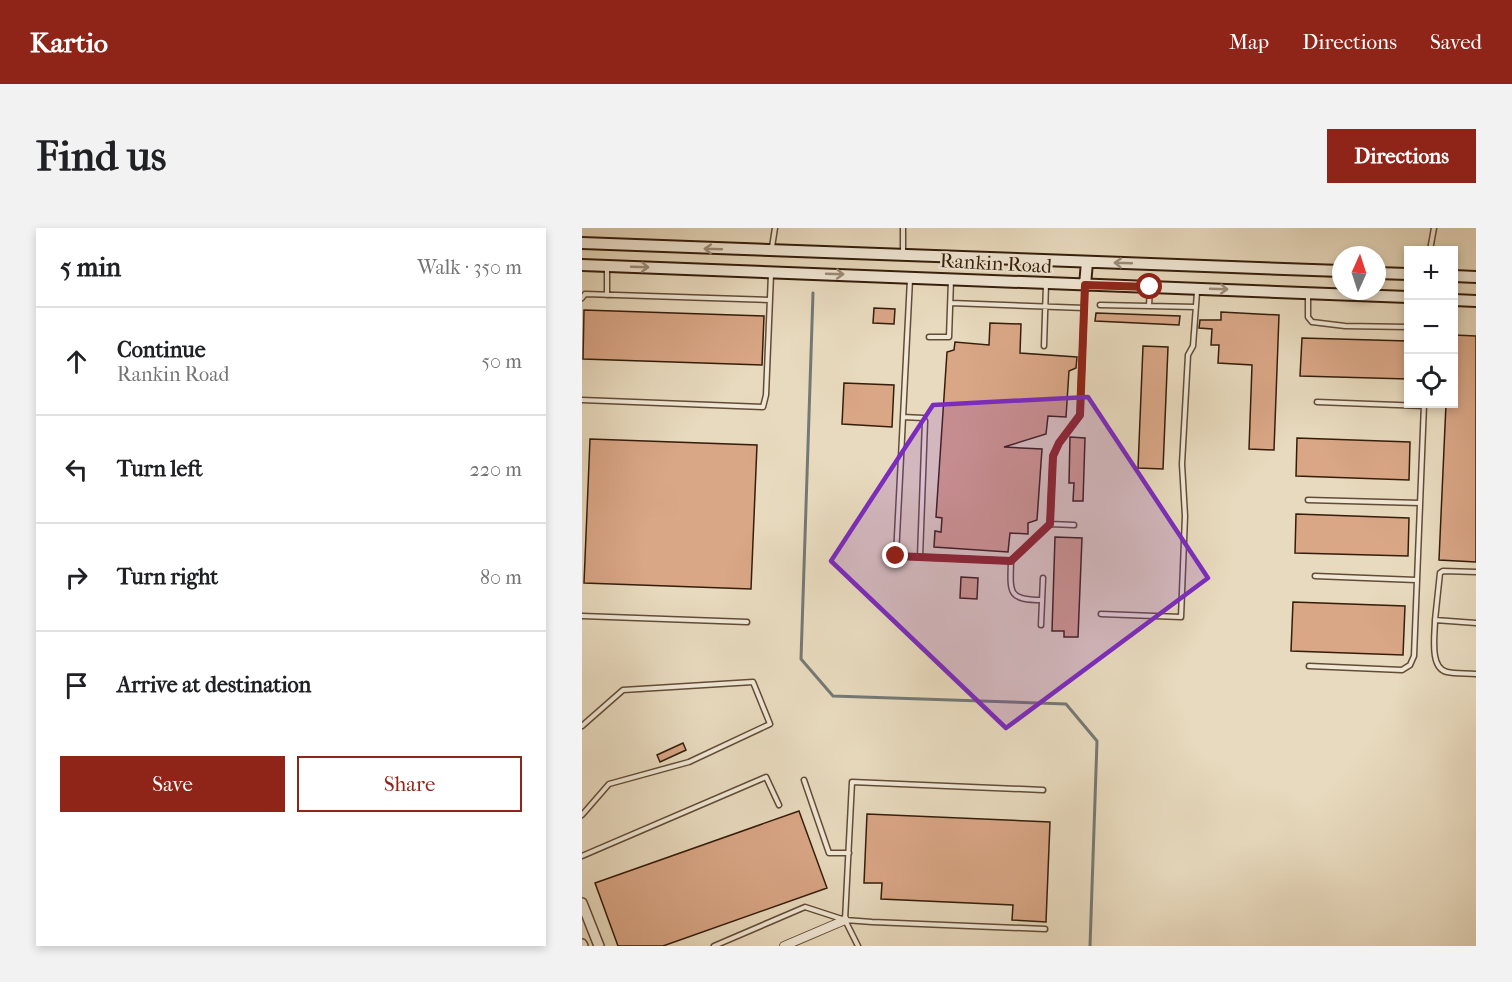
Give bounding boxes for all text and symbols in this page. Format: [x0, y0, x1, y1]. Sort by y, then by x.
text: Kartio [30, 26, 108, 59]
text: Map [1229, 30, 1269, 54]
text: Directions [1302, 30, 1397, 54]
text: Saved [1430, 30, 1482, 54]
button: Directions [1327, 129, 1476, 183]
text: Find us [36, 132, 166, 181]
one-way arrow [704, 243, 724, 254]
north arrow [1332, 246, 1386, 300]
map controls [1404, 246, 1458, 408]
button: + [1404, 246, 1458, 300]
street label: Rankin Road [939, 249, 1054, 278]
text: 5 min [60, 252, 121, 283]
text: Walk · 350 m [417, 256, 522, 279]
one-way arrow [1113, 258, 1133, 269]
one-way arrow [630, 261, 650, 272]
one-way arrow [825, 269, 845, 280]
route start [1136, 273, 1162, 299]
one-way arrow [1209, 283, 1229, 295]
button: − [1404, 300, 1458, 354]
text: Continue [117, 337, 206, 363]
icon: ahead [60, 345, 93, 378]
text: 50 m [481, 350, 522, 373]
button: locate [1404, 354, 1458, 408]
text: Rankin Road [117, 363, 229, 386]
icon: left [60, 453, 93, 486]
text: Turn left [117, 456, 203, 482]
text: 220 m [469, 458, 522, 481]
route end [882, 542, 908, 568]
icon: right [60, 561, 93, 594]
text: Turn right [117, 564, 218, 590]
text: 80 m [480, 566, 522, 589]
icon: arrive [60, 669, 93, 702]
text: Arrive at destination [117, 672, 311, 698]
button: Save [60, 756, 285, 812]
button: Share [297, 756, 522, 812]

